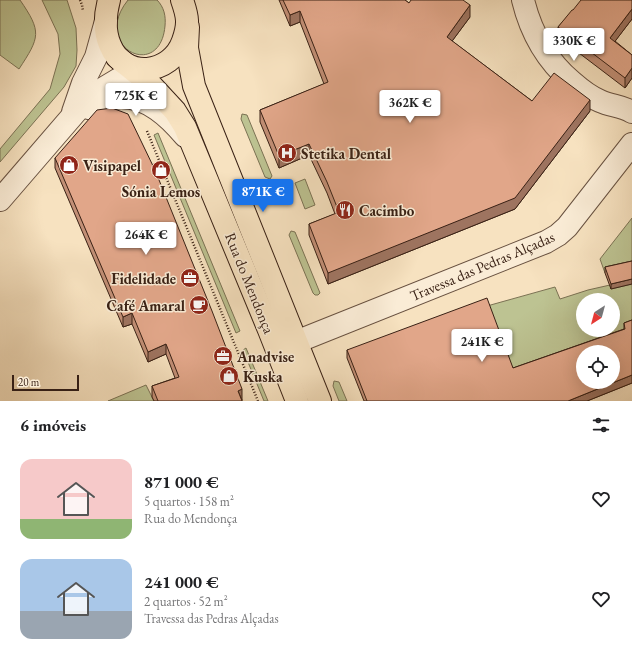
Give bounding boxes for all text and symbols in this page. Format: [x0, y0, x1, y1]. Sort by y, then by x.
pin: 330K € [541, 28, 607, 62]
text: 330K € [552, 32, 596, 49]
pin: 725K € [103, 83, 169, 117]
text: 725K € [114, 87, 158, 104]
pin: 362K € [377, 90, 443, 124]
text: 362K € [388, 94, 432, 111]
hospital icon: Stetika Dental [276, 142, 298, 164]
place label: Stetika Dental [301, 144, 392, 163]
shop icon: Visipapel [58, 154, 80, 176]
place label: Visipapel [83, 156, 142, 175]
shop icon: Sónia Lemos [150, 159, 172, 181]
pin: 871K € [230, 179, 296, 213]
place label: Sónia Lemos [122, 182, 200, 201]
text: 871K € [241, 183, 285, 200]
restaurant icon: Cacimbo [334, 199, 356, 221]
place label: Cacimbo [359, 201, 415, 220]
pin: 264K € [113, 222, 179, 256]
text: 264K € [124, 226, 168, 243]
street label: Travessa das Pedras Alçadas [407, 227, 557, 305]
street label: Rua do Mendonça [221, 230, 279, 336]
office icon: Fidelidade [179, 267, 201, 289]
place label: Fidelidade [111, 269, 176, 288]
north arrow [576, 293, 620, 337]
map controls [576, 293, 620, 389]
cafe icon: Café Amaral [188, 294, 210, 316]
place label: Café Amaral [107, 296, 186, 315]
pin: 241K € [449, 329, 515, 363]
text: 241K € [460, 333, 504, 350]
office icon: Anadvise [212, 345, 234, 367]
button: locate [576, 345, 620, 389]
place label: Anadvise [236, 347, 294, 366]
shop icon: Kuska [218, 365, 240, 387]
place label: Kuska [243, 367, 283, 386]
scale bar [12, 373, 79, 392]
text: 20 m [18, 375, 39, 389]
text: 6 imóveis [20, 414, 86, 436]
icon: filters [590, 414, 612, 436]
text: 871 000 € [144, 471, 219, 493]
icon: home [52, 475, 100, 523]
icon: heart [590, 488, 612, 510]
text: 5 quartos · 158 m² [144, 493, 234, 510]
text: Rua do Mendonça [144, 510, 237, 527]
text: 241 000 € [144, 571, 219, 593]
icon: home [52, 575, 100, 623]
icon: heart [590, 588, 612, 610]
text: 2 quartos · 52 m² [144, 593, 228, 610]
text: Travessa das Pedras Alçadas [144, 610, 279, 627]

